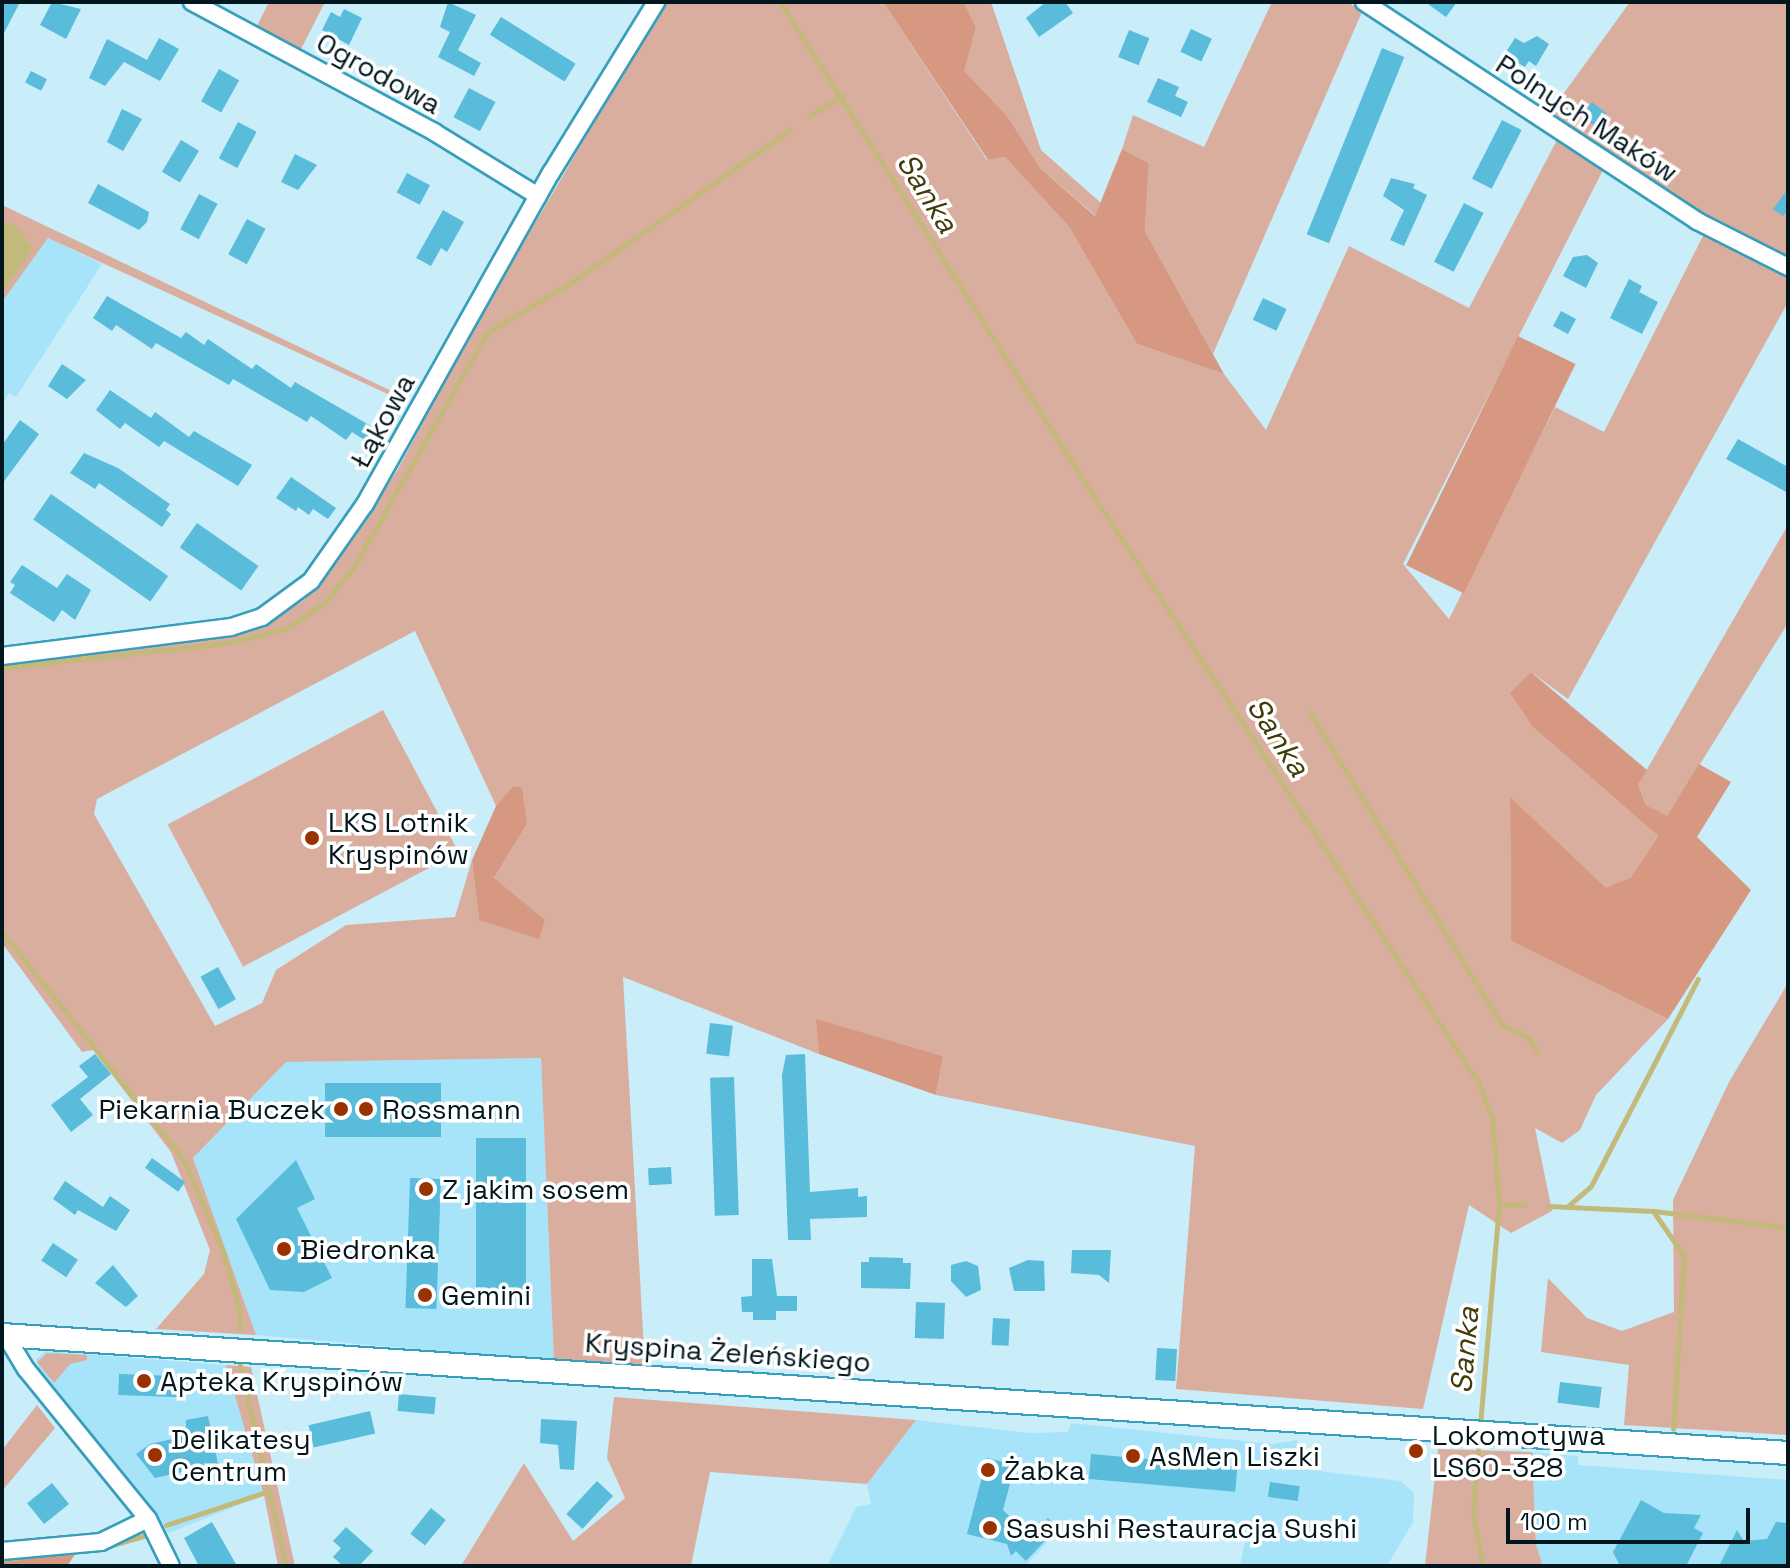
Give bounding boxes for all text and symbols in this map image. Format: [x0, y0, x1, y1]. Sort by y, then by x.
street label: Ogrodowa [311, 25, 447, 121]
street label: Polnych Maków [1490, 47, 1684, 189]
water label: Sanka [889, 147, 965, 239]
street label: Łąkowa [342, 368, 422, 474]
water label: Sanka [1239, 691, 1317, 783]
place label: LKS Lotnik Kryspinów [328, 805, 469, 871]
marker: LKS Lotnik Kryspinów [303, 829, 321, 847]
place label: Piekarnia Buczek [98, 1092, 325, 1126]
place label: Rossmann [382, 1092, 521, 1126]
marker: Piekarnia Buczek [332, 1100, 350, 1118]
marker: Rossmann [357, 1100, 375, 1118]
place label: Z jakim sosem [442, 1172, 629, 1206]
marker: Z jakim sosem [417, 1180, 435, 1198]
place label: Biedronka [300, 1232, 435, 1266]
marker: Biedronka [275, 1240, 293, 1258]
place label: Gemini [441, 1278, 531, 1312]
marker: Gemini [416, 1286, 434, 1304]
water label: Sanka [1443, 1305, 1487, 1395]
street label: Kryspina Żeleńskiego [584, 1325, 872, 1379]
place label: Apteka Kryspinów [160, 1364, 403, 1398]
marker: Apteka Kryspinów [135, 1372, 153, 1390]
place label: Lokomotywa LS60-328 [1432, 1418, 1605, 1484]
place label: Delikatesy Centrum [171, 1422, 311, 1488]
place label: AsMen Liszki [1149, 1439, 1320, 1473]
marker: Lokomotywa LS60-328 [1407, 1442, 1425, 1460]
marker: Delikatesy Centrum [146, 1446, 164, 1464]
marker: AsMen Liszki [1124, 1447, 1142, 1465]
place label: Żabka [1004, 1453, 1085, 1487]
marker: Żabka [979, 1461, 997, 1479]
scale bar [1510, 1492, 1754, 1542]
text: 100 m [1520, 1506, 1588, 1537]
place label: Sasushi Restauracja Sushi [1006, 1511, 1357, 1545]
marker: Sasushi Restauracja Sushi [981, 1519, 999, 1537]

